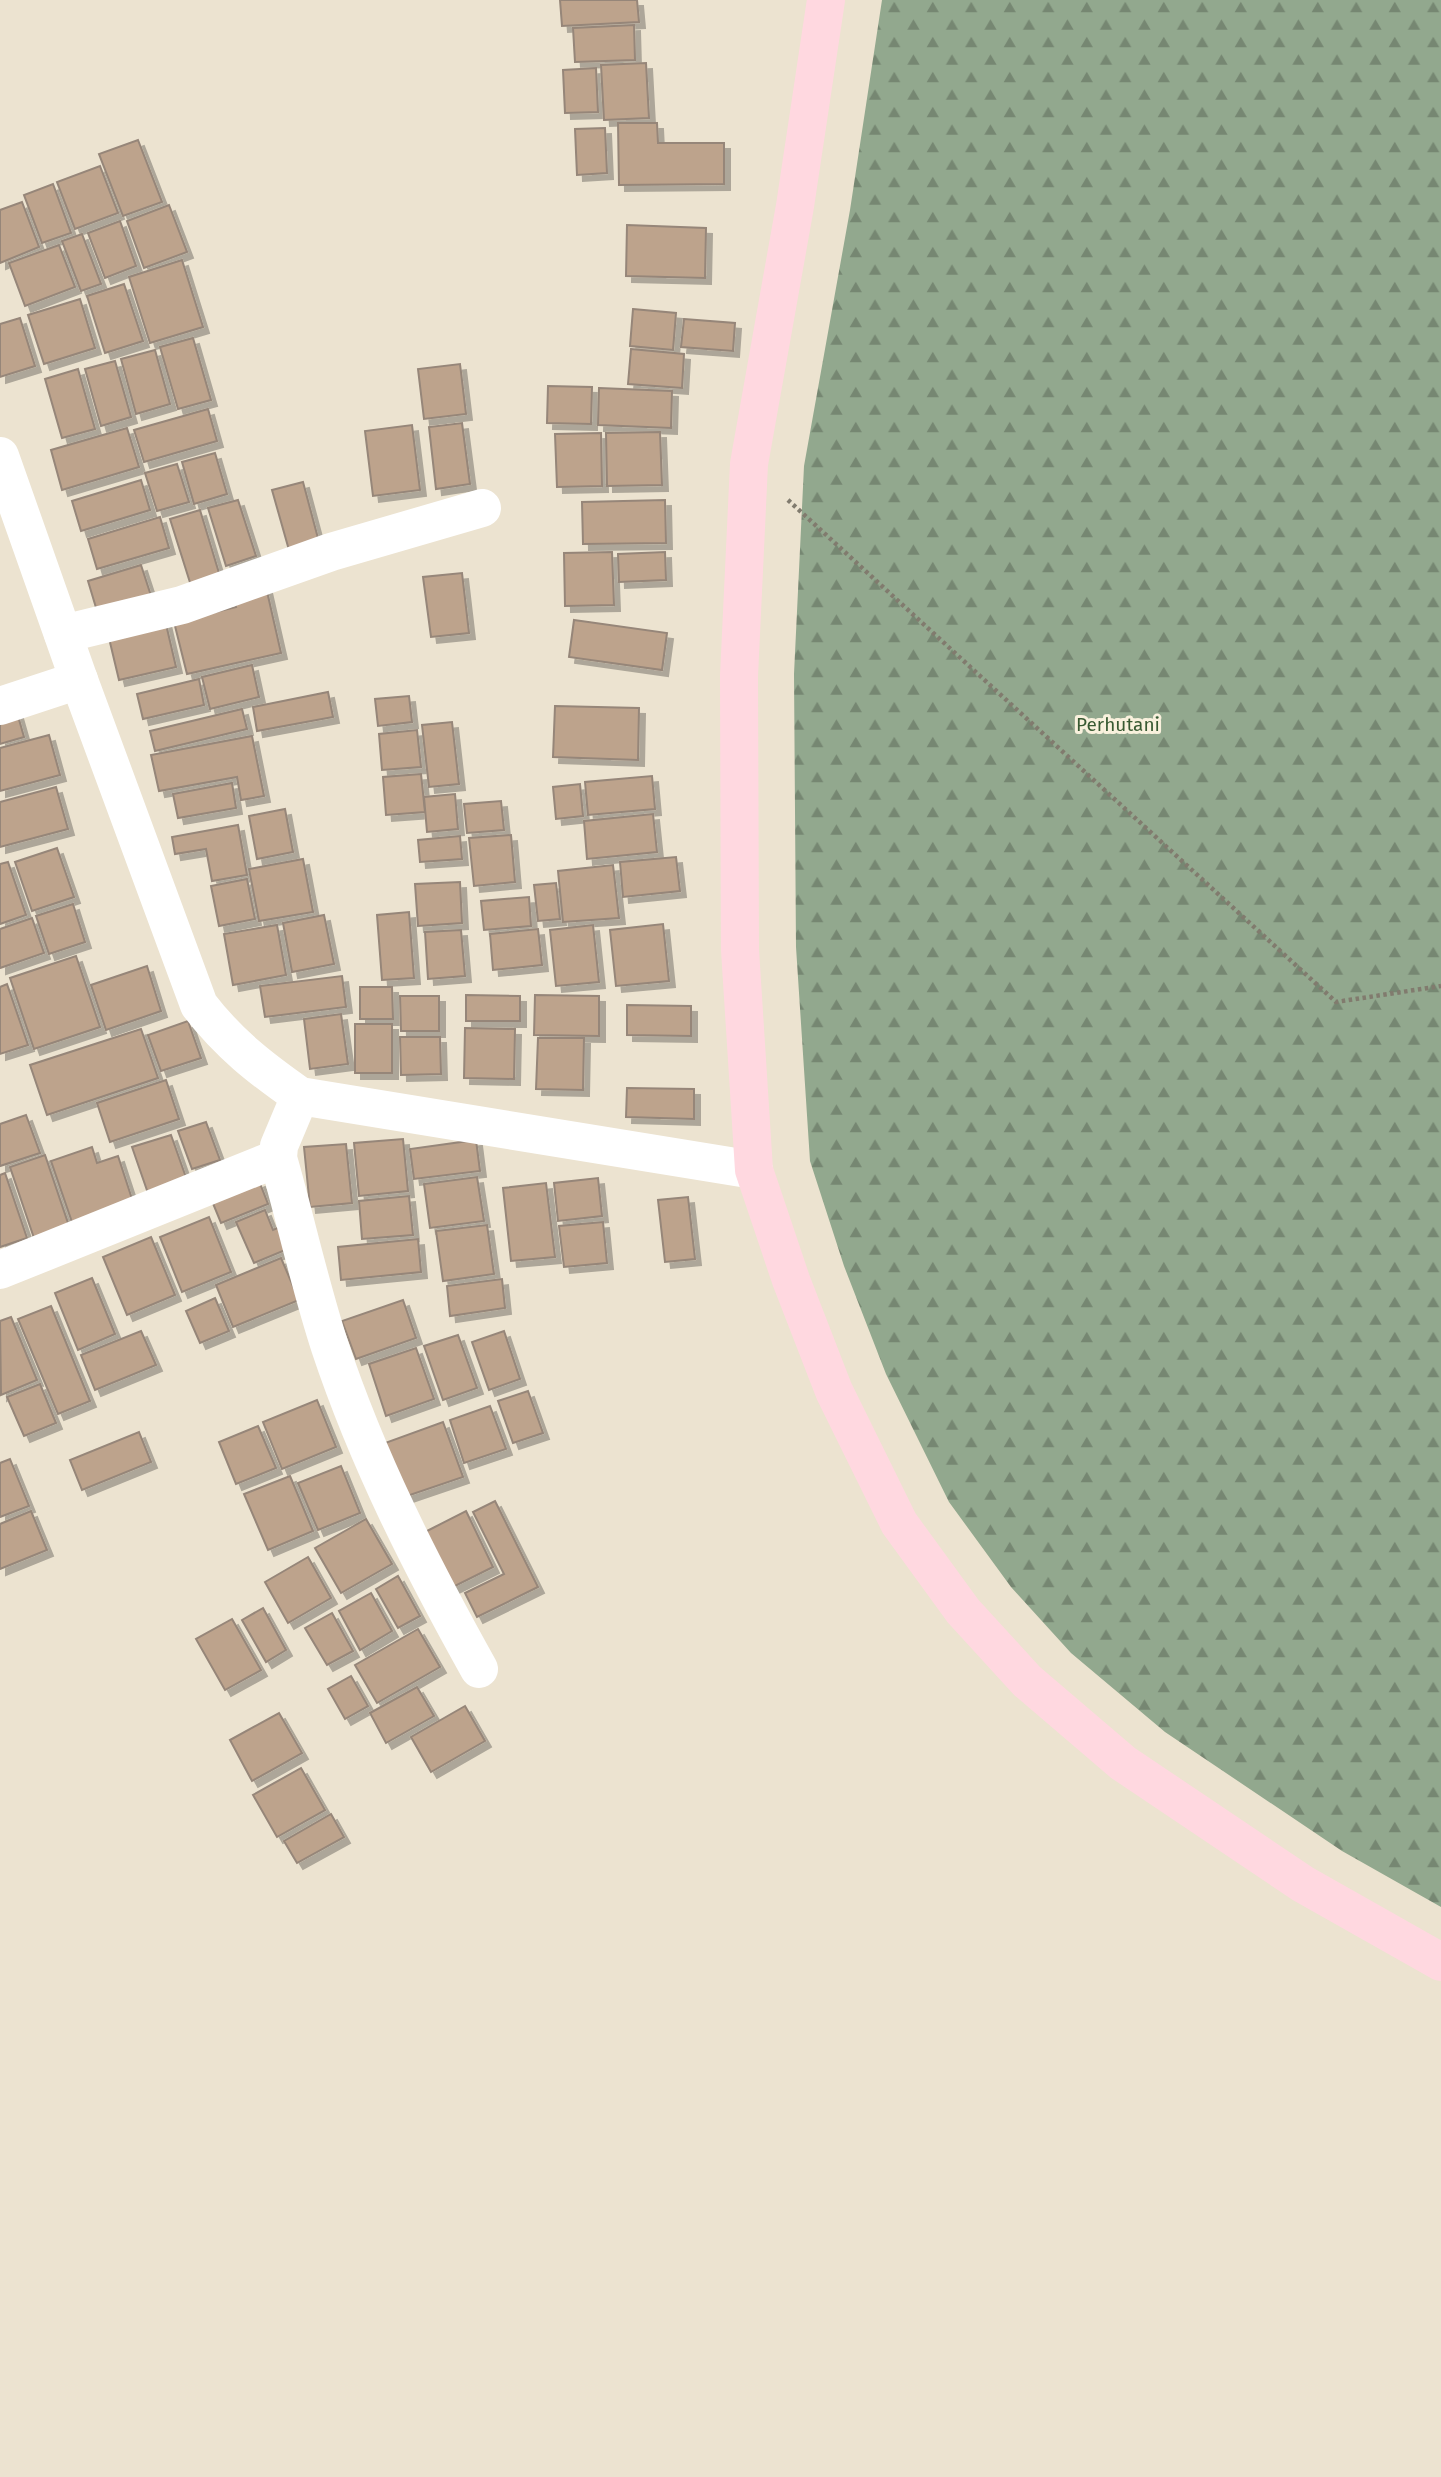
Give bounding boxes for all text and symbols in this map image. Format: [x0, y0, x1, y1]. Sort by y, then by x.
park label: Perhutani [1076, 713, 1160, 736]

